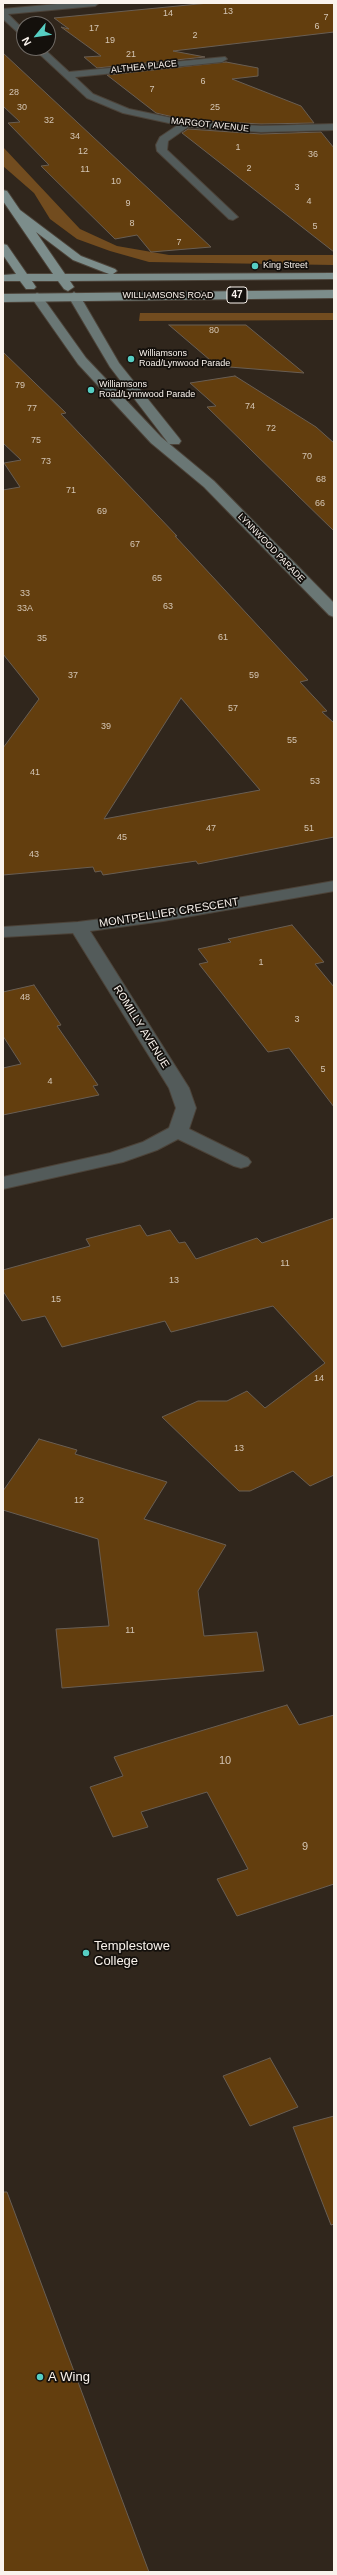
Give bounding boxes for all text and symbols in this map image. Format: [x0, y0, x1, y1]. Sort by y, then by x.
house number: 13 [223, 7, 233, 17]
house number: 14 [163, 9, 173, 19]
house number: 7 [323, 13, 329, 23]
north arrow [16, 16, 56, 56]
house number: 6 [314, 22, 320, 32]
house number: 17 [89, 24, 99, 34]
house number: 2 [192, 31, 198, 41]
text: N [19, 35, 34, 48]
house number: 19 [105, 36, 115, 46]
house number: 21 [126, 50, 136, 60]
street label: ALTHEA PLACE [110, 58, 178, 76]
house number: 6 [200, 77, 206, 87]
house number: 7 [149, 85, 155, 95]
house number: 28 [9, 88, 19, 98]
house number: 30 [17, 103, 27, 113]
house number: 25 [210, 103, 220, 113]
house number: 32 [44, 116, 54, 126]
street label: MARGOT AVENUE [170, 116, 250, 134]
house number: 34 [70, 132, 80, 142]
house number: 1 [235, 143, 241, 153]
house number: 12 [78, 147, 88, 157]
house number: 36 [308, 150, 318, 160]
house number: 2 [246, 164, 252, 174]
house number: 11 [80, 165, 90, 175]
house number: 10 [111, 177, 121, 187]
house number: 3 [294, 183, 300, 193]
house number: 4 [306, 197, 312, 207]
house number: 9 [125, 199, 131, 209]
house number: 8 [129, 219, 135, 229]
house number: 5 [312, 222, 318, 232]
house number: 7 [176, 238, 182, 248]
marker: King Street [250, 261, 260, 271]
place label: King Street [263, 261, 308, 271]
road number: 47 [227, 287, 247, 303]
street label: WILLIAMSONS ROAD [122, 291, 214, 301]
house number: 80 [209, 326, 219, 336]
place label: Williamsons Road/Lynwood Parade [139, 349, 230, 370]
marker: Williamsons Road/Lynwood Parade [126, 354, 136, 364]
place label: Williamsons Road/Lynnwood Parade [99, 380, 195, 401]
house number: 79 [15, 381, 25, 391]
marker: Williamsons Road/Lynnwood Parade [86, 385, 96, 395]
house number: 74 [245, 402, 255, 412]
house number: 77 [27, 404, 37, 414]
house number: 72 [266, 424, 276, 434]
house number: 75 [31, 436, 41, 446]
house number: 70 [302, 452, 312, 462]
house number: 73 [41, 457, 51, 467]
house number: 68 [316, 475, 326, 485]
house number: 71 [66, 486, 76, 496]
house number: 66 [315, 499, 325, 509]
house number: 69 [97, 507, 107, 517]
street label: LYNNWOOD PARADE [235, 511, 307, 585]
house number: 67 [130, 540, 140, 550]
house number: 65 [152, 574, 162, 584]
house number: 33 [20, 589, 30, 599]
house number: 63 [163, 602, 173, 612]
house number: 33A [17, 604, 33, 614]
house number: 61 [218, 633, 228, 643]
house number: 35 [37, 634, 47, 644]
house number: 37 [68, 671, 78, 681]
house number: 59 [249, 671, 259, 681]
house number: 57 [228, 704, 238, 714]
house number: 39 [101, 722, 111, 732]
house number: 55 [287, 736, 297, 746]
house number: 41 [30, 768, 40, 778]
house number: 53 [310, 777, 320, 787]
house number: 47 [206, 824, 216, 834]
house number: 51 [304, 824, 314, 834]
house number: 45 [117, 833, 127, 843]
house number: 43 [29, 850, 39, 860]
street label: MONTPELLIER CRESCENT [98, 895, 240, 931]
house number: 1 [258, 958, 264, 968]
street label: ROMILLY AVENUE [110, 983, 172, 1071]
house number: 48 [20, 993, 30, 1003]
house number: 3 [294, 1015, 300, 1025]
house number: 5 [320, 1065, 326, 1075]
house number: 4 [47, 1077, 53, 1087]
house number: 11 [280, 1259, 290, 1269]
house number: 13 [169, 1276, 179, 1286]
house number: 15 [51, 1295, 61, 1305]
house number: 14 [314, 1374, 324, 1384]
house number: 13 [234, 1444, 244, 1454]
house number: 12 [74, 1496, 84, 1506]
house number: 11 [125, 1626, 135, 1636]
house number: 10 [219, 1754, 231, 1768]
house number: 9 [302, 1840, 308, 1854]
place label: Templestowe College [94, 1938, 170, 1969]
marker: Templestowe College [81, 1948, 91, 1958]
place label: A Wing [48, 2369, 90, 2385]
marker: A Wing [35, 2372, 45, 2382]

